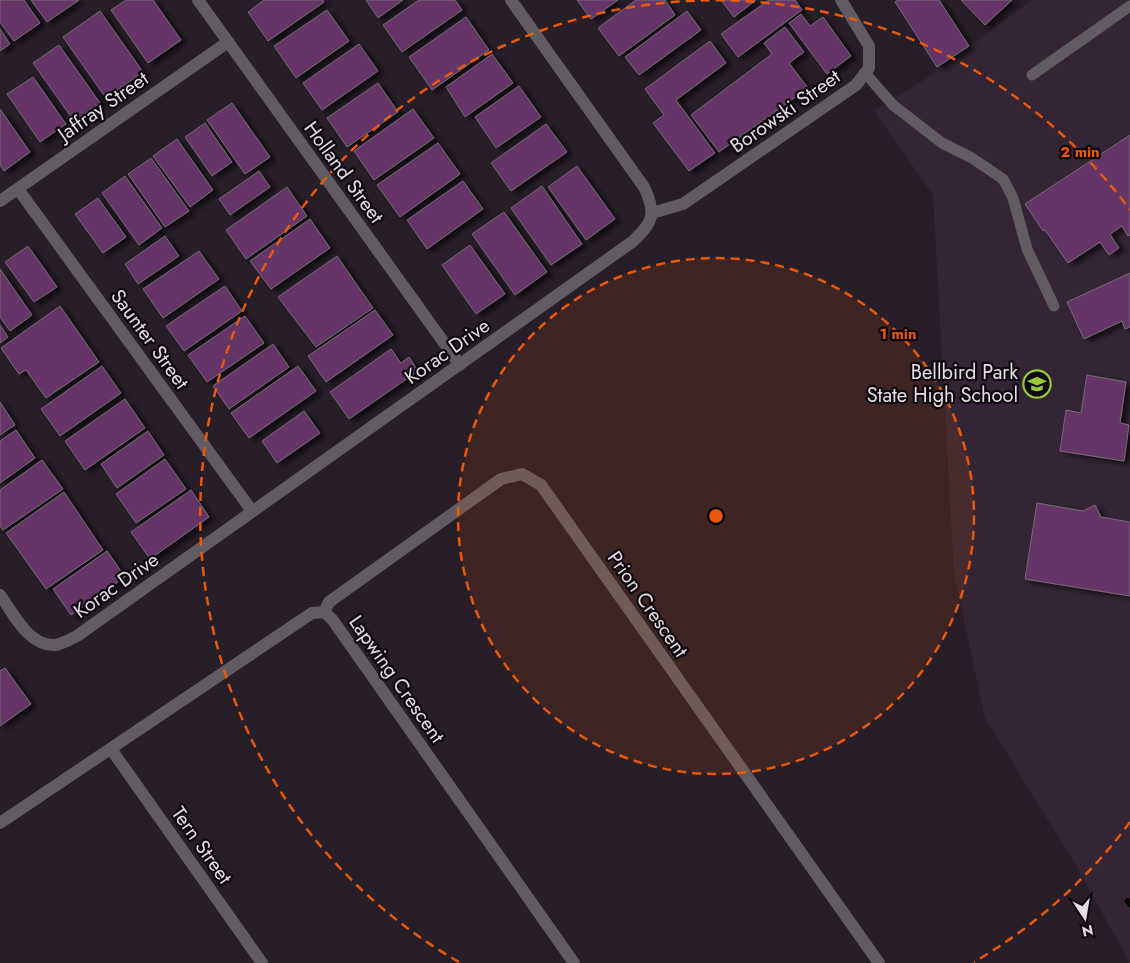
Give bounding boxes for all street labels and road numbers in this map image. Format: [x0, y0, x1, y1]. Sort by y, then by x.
street label: Borowski Street [724, 63, 846, 160]
street label: Jaffray Street [50, 64, 155, 150]
street label: Holland Street [297, 115, 391, 229]
street label: Saunter Street [103, 283, 196, 395]
street label: Korac Drive [399, 311, 496, 391]
street label: Korac Drive [68, 545, 165, 625]
street label: Prion Crescent [600, 545, 695, 663]
street label: Lapwing Crescent [342, 609, 452, 749]
street label: Tern Street [164, 801, 239, 890]

